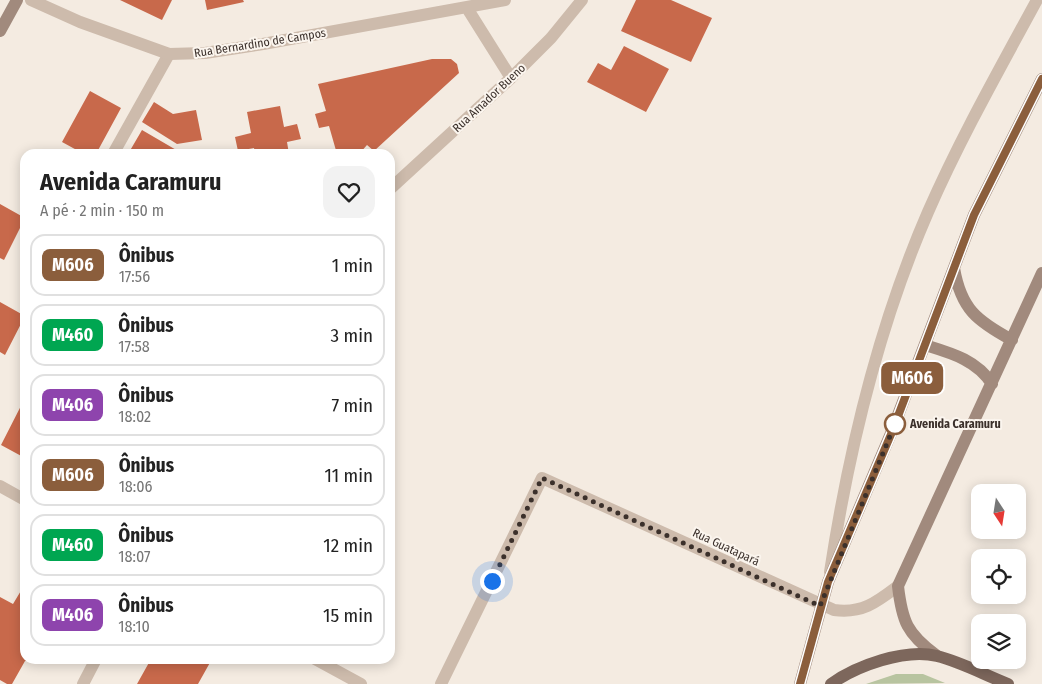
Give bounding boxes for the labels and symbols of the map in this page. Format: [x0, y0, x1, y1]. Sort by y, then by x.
street label: Rua Bernardino de Campos [193, 26, 327, 60]
street label: Rua Amador Bueno [450, 61, 528, 135]
line badge: M606 [877, 362, 947, 394]
marker: Avenida Caramuru [884, 413, 906, 435]
place label: Avenida Caramuru [909, 417, 1001, 431]
north arrow [971, 484, 1026, 539]
street label: Rua Guatapará [690, 525, 762, 569]
your location [480, 569, 505, 594]

